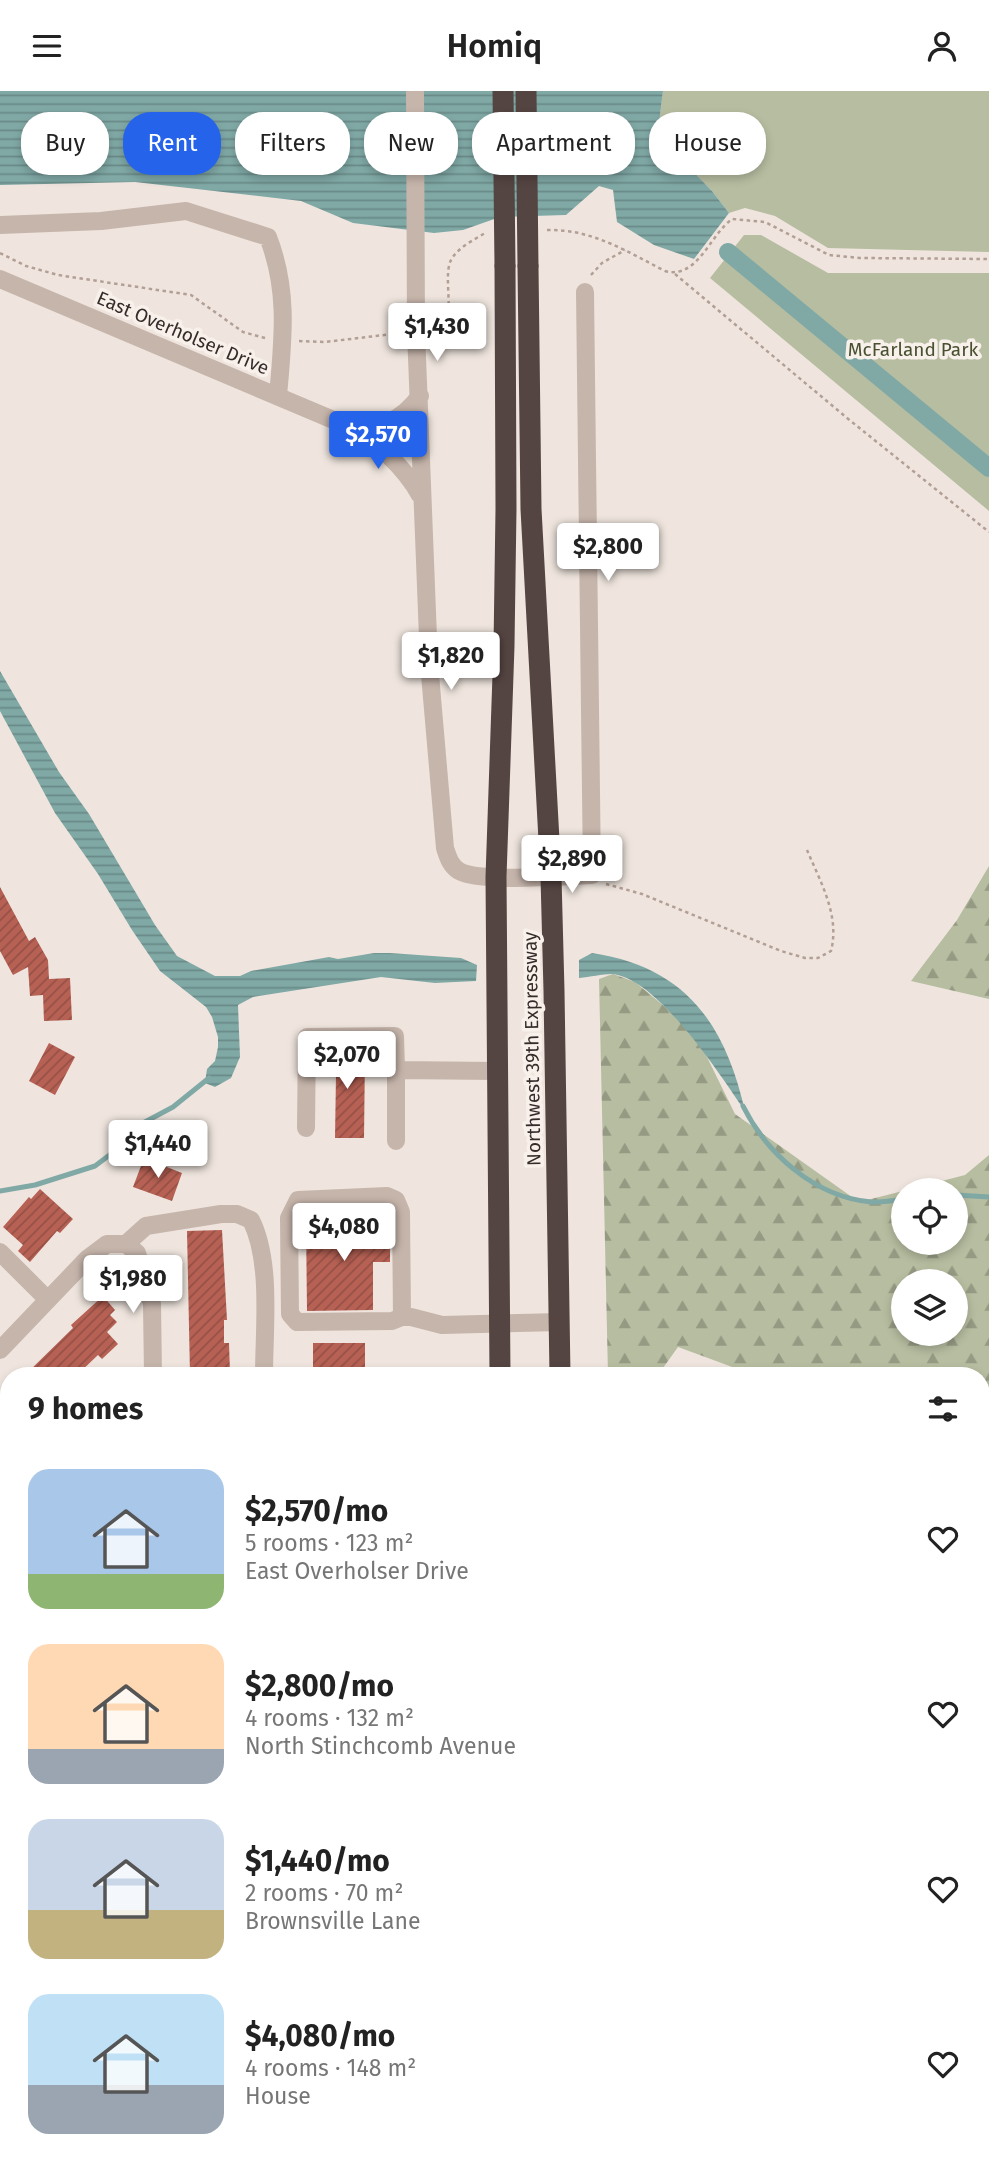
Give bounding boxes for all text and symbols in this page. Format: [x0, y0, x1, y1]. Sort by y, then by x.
icon: menu [28, 27, 66, 65]
text: Homiq [447, 27, 542, 65]
icon: person [923, 27, 961, 65]
chip: Buy [21, 112, 109, 175]
chip: Rent [123, 112, 221, 175]
chip: Filters [235, 112, 350, 175]
chip: New [364, 112, 458, 175]
chip: Apartment [472, 112, 635, 175]
chip: House [649, 112, 766, 175]
street label: East Overholser Drive [93, 286, 273, 380]
pin: $1,430 [380, 303, 494, 363]
text: $1,430 [404, 312, 470, 340]
park label: McFarland Park [848, 338, 978, 361]
pin: $2,570 [321, 411, 435, 471]
text: $2,570 [345, 420, 411, 448]
pin: $2,800 [551, 524, 665, 583]
text: $2,800 [573, 532, 643, 560]
pin: $1,820 [394, 633, 508, 692]
text: $1,820 [418, 641, 484, 669]
pin: $2,890 [515, 835, 629, 895]
text: $2,890 [537, 844, 607, 872]
street label: Northwest 39th Expressway [518, 931, 546, 1166]
pin: $2,070 [290, 1031, 404, 1091]
text: $2,070 [314, 1040, 380, 1068]
pin: $1,440 [101, 1121, 215, 1180]
text: $1,440 [125, 1129, 191, 1157]
map controls [891, 1178, 968, 1346]
button: locate [891, 1178, 968, 1255]
pin: $4,080 [287, 1203, 401, 1263]
text: $4,080 [308, 1212, 380, 1240]
pin: $1,980 [76, 1255, 190, 1315]
text: $1,980 [99, 1264, 167, 1292]
button: layers [891, 1269, 968, 1346]
icon: filters [924, 1390, 962, 1428]
text: 9 homes [28, 1391, 143, 1427]
text: $2,570/mo [245, 1493, 388, 1529]
icon: home [84, 1497, 168, 1581]
icon: heart [924, 1520, 962, 1558]
text: 5 rooms · 123 m² [245, 1529, 413, 1557]
text: East Overholser Drive [245, 1557, 469, 1585]
text: $2,800/mo [245, 1668, 394, 1704]
icon: home [84, 1672, 168, 1756]
icon: heart [924, 1695, 962, 1733]
text: 4 rooms · 132 m² [245, 1704, 414, 1732]
text: North Stinchcomb Avenue [245, 1732, 516, 1760]
text: $1,440/mo [245, 1843, 390, 1879]
icon: home [84, 1847, 168, 1931]
icon: heart [924, 1870, 962, 1908]
text: 2 rooms · 70 m² [245, 1879, 403, 1907]
text: Brownsville Lane [245, 1907, 420, 1935]
text: $4,080/mo [245, 2018, 395, 2054]
icon: home [84, 2022, 168, 2106]
icon: heart [924, 2045, 962, 2083]
text: 4 rooms · 148 m² [245, 2054, 416, 2082]
text: House [245, 2082, 311, 2110]

